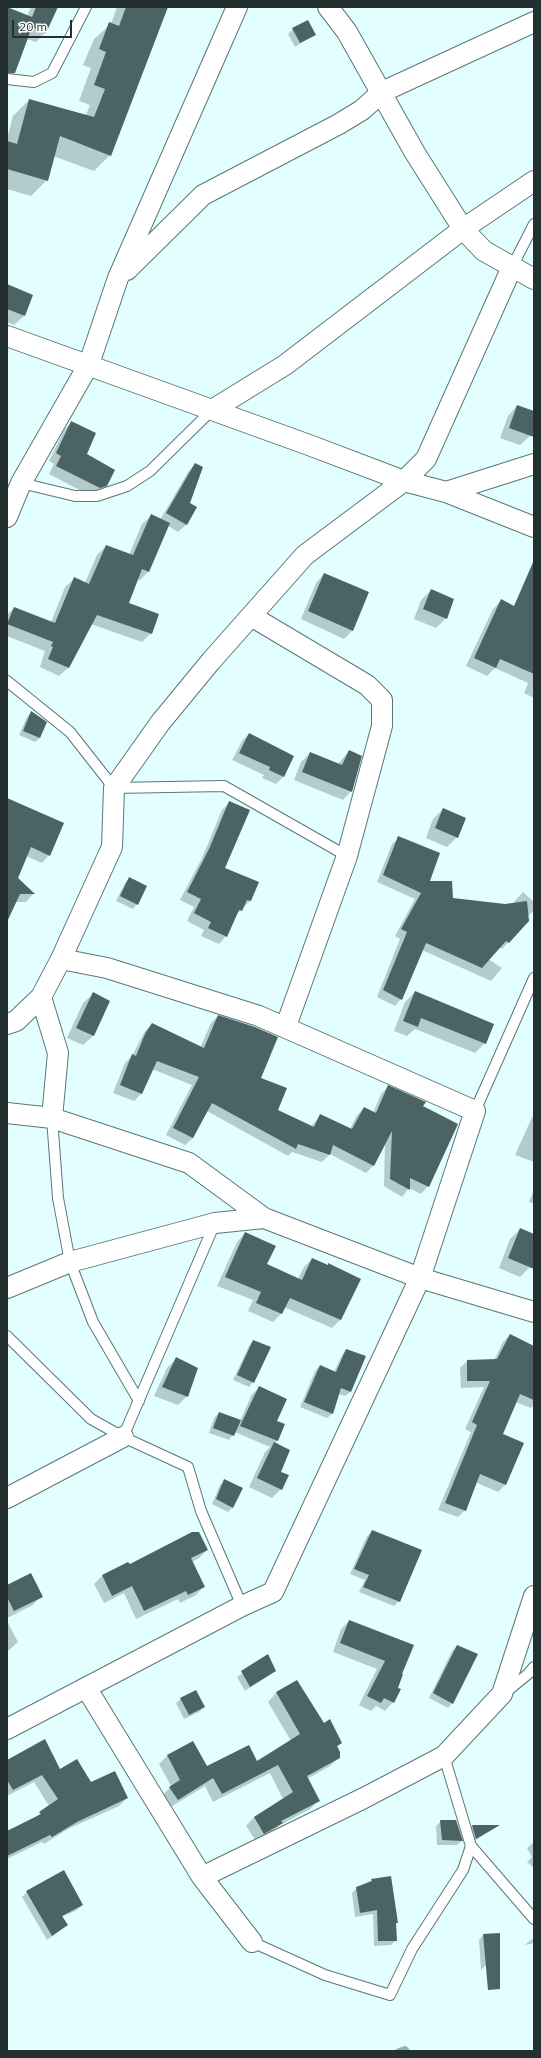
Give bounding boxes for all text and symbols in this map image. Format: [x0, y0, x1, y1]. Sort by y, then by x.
scale bar [14, 12, 74, 38]
text: 20 m [19, 19, 47, 34]

